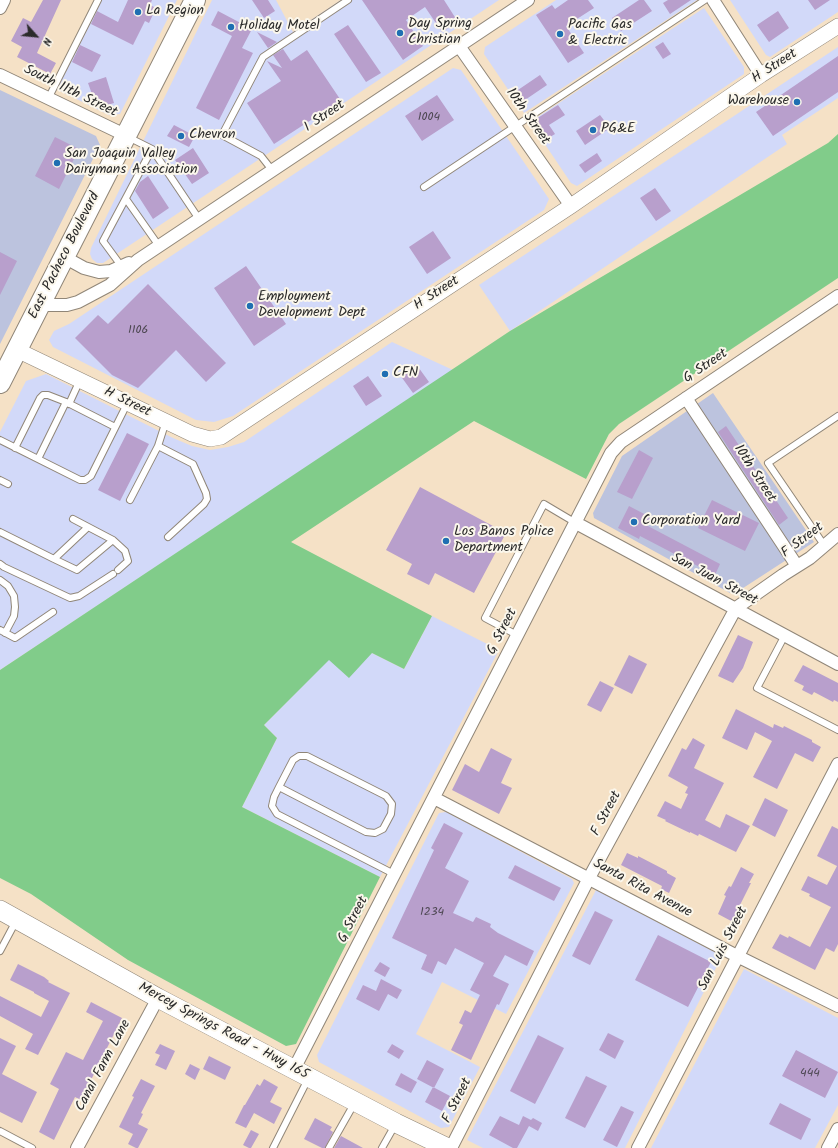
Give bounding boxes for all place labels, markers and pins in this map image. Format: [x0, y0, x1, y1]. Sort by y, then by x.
place label: La Region [146, 4, 204, 20]
marker: La Region [133, 7, 143, 17]
place label: Day Spring Christian [408, 17, 472, 50]
place label: Pacific Gas & Electric [568, 18, 632, 50]
place label: Holiday Motel [239, 19, 320, 35]
marker: Holiday Motel [226, 22, 236, 32]
marker: Day Spring Christian [395, 28, 405, 38]
marker: Pacific Gas & Electric [555, 29, 565, 39]
place label: Warehouse [728, 94, 789, 110]
marker: Warehouse [792, 97, 802, 107]
place label: PG&E [601, 122, 635, 138]
marker: PG&E [588, 125, 598, 135]
place label: Chevron [189, 128, 236, 144]
marker: Chevron [176, 131, 186, 141]
place label: San Joaquin Valley Dairymans Association [65, 147, 197, 180]
marker: San Joaquin Valley Dairymans Association [52, 158, 62, 168]
place label: Employment Development Dept [258, 290, 365, 322]
marker: Employment Development Dept [245, 301, 255, 311]
place label: CFN [393, 366, 418, 382]
marker: CFN [380, 369, 390, 379]
place label: Corporation Yard [642, 514, 740, 530]
marker: Corporation Yard [629, 517, 639, 527]
place label: Los Banos Police Department [454, 525, 554, 558]
marker: Los Banos Police Department [441, 536, 451, 546]

